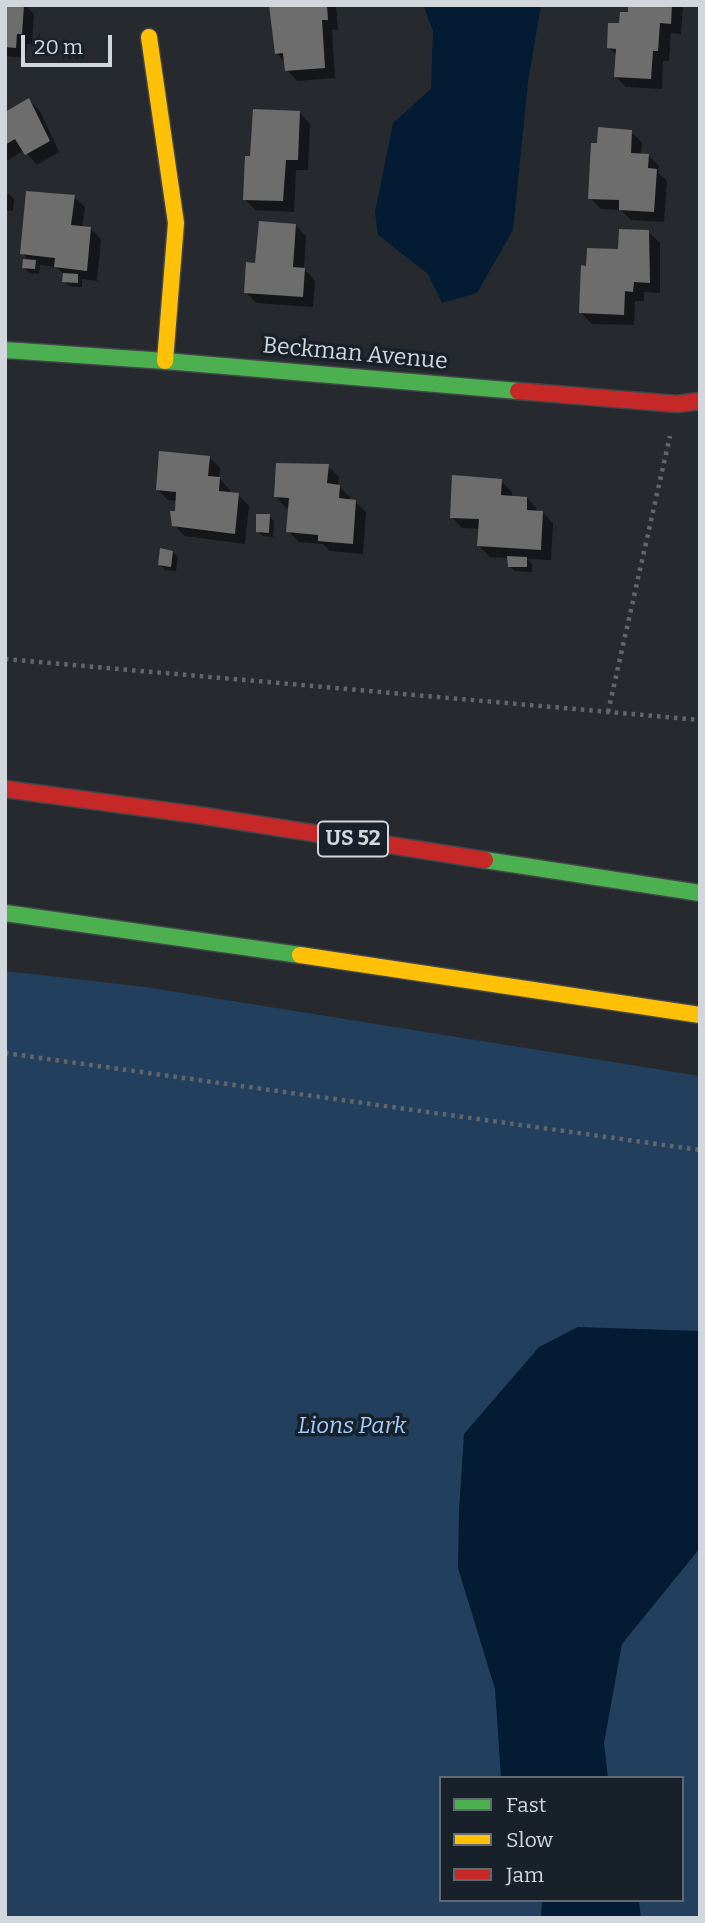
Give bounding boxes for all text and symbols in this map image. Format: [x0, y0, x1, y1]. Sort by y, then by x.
scale bar [24, 21, 116, 65]
text: 20 m [34, 34, 83, 60]
street label: Beckman Avenue [261, 332, 449, 376]
road number: US 52 [318, 822, 388, 856]
park label: Lions Park [298, 1413, 406, 1441]
legend [439, 1776, 684, 1902]
text: Fast [506, 1792, 546, 1818]
text: Slow [506, 1827, 553, 1853]
text: Jam [506, 1862, 544, 1888]

